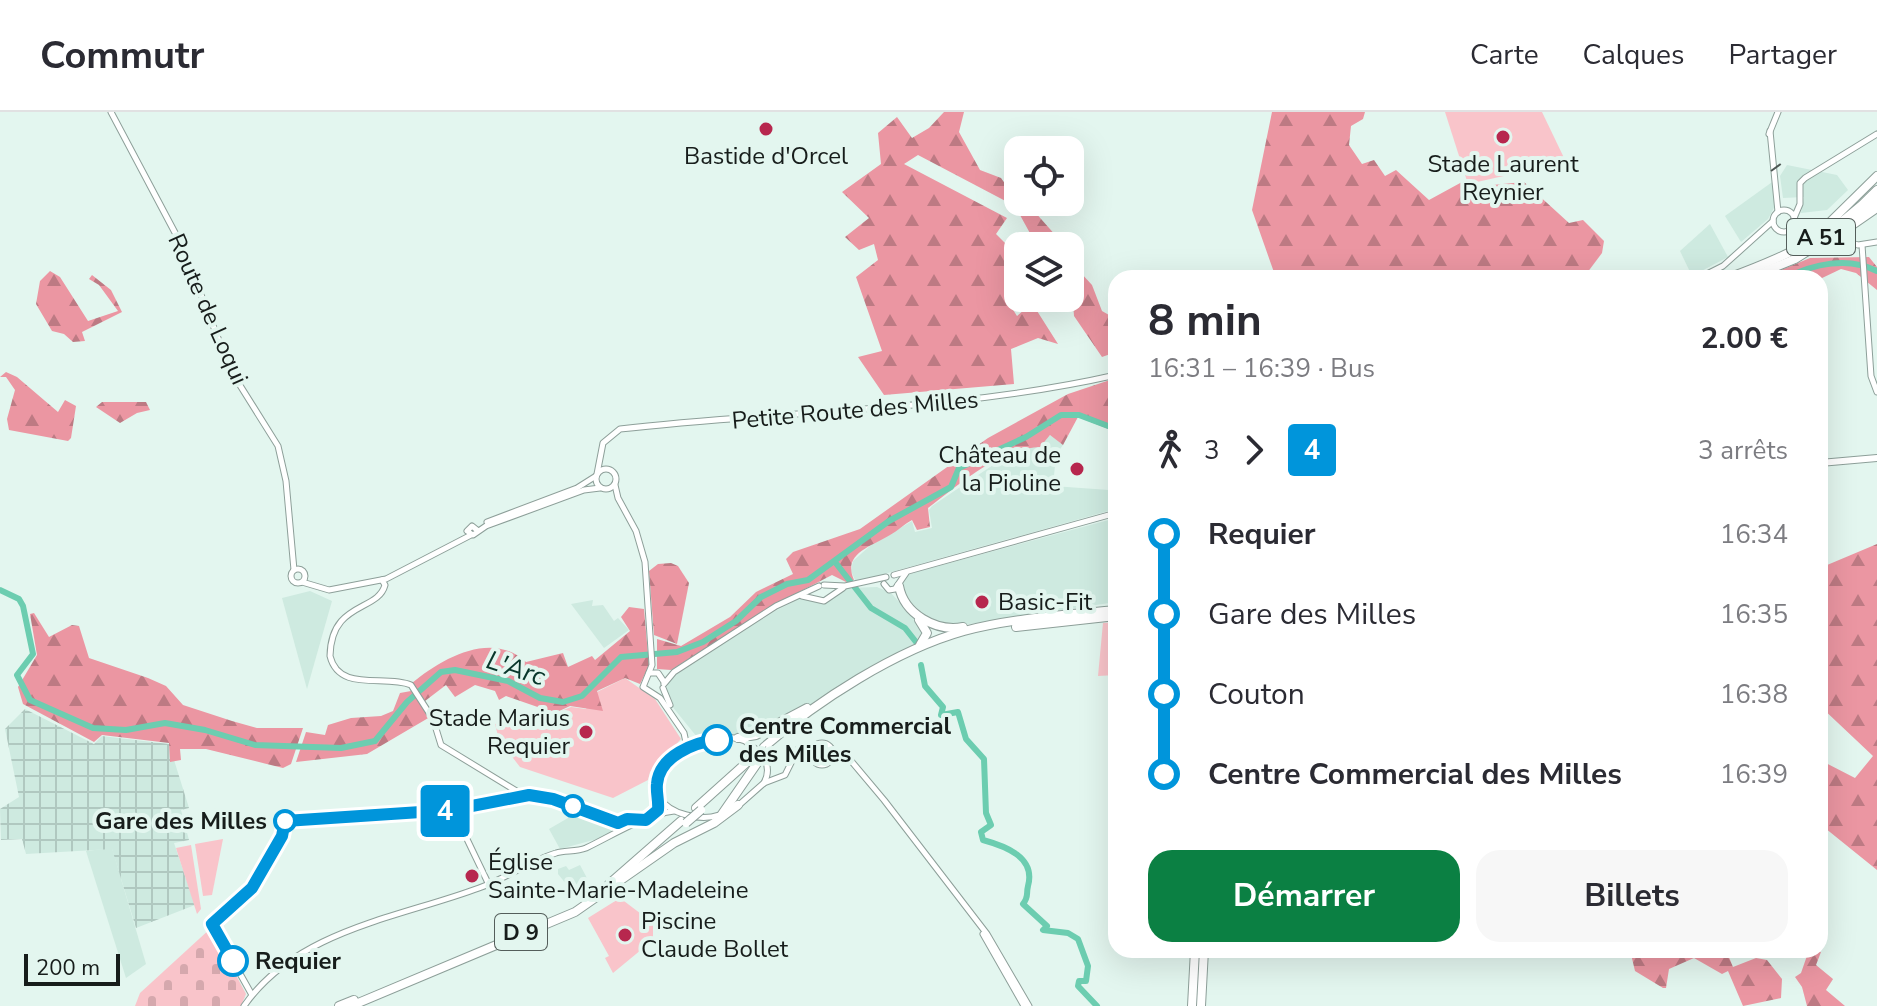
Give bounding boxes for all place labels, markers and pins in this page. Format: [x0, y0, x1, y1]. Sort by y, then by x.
marker: Bastide d'Orcel [757, 120, 775, 138]
marker: Stade Laurent Reynier [1494, 128, 1512, 146]
place label: Bastide d'Orcel [684, 140, 848, 172]
place label: Stade Laurent Reynier [1427, 148, 1579, 208]
place label: Château de la Pioline [938, 439, 1061, 499]
marker: Château de la Pioline [1068, 460, 1086, 478]
place label: Basic-Fit [998, 586, 1093, 618]
marker: Basic-Fit [973, 593, 991, 611]
place label: Stade Marius Requier [429, 702, 570, 762]
place label: Centre Commercial des Milles [739, 710, 952, 770]
marker: Stade Marius Requier [577, 723, 595, 741]
marker: Centre Commercial des Milles [702, 725, 732, 755]
unlabelled marker [562, 795, 584, 817]
place label: Gare des Milles [95, 805, 267, 837]
marker: Gare des Milles [274, 810, 296, 832]
place label: Église Sainte-Marie-Madeleine [488, 846, 749, 906]
marker: Église Sainte-Marie-Madeleine [463, 867, 481, 885]
place label: Piscine Claude Bollet [641, 905, 789, 965]
marker: Piscine Claude Bollet [616, 926, 634, 944]
place label: Requier [255, 945, 342, 977]
marker: Requier [218, 946, 248, 976]

